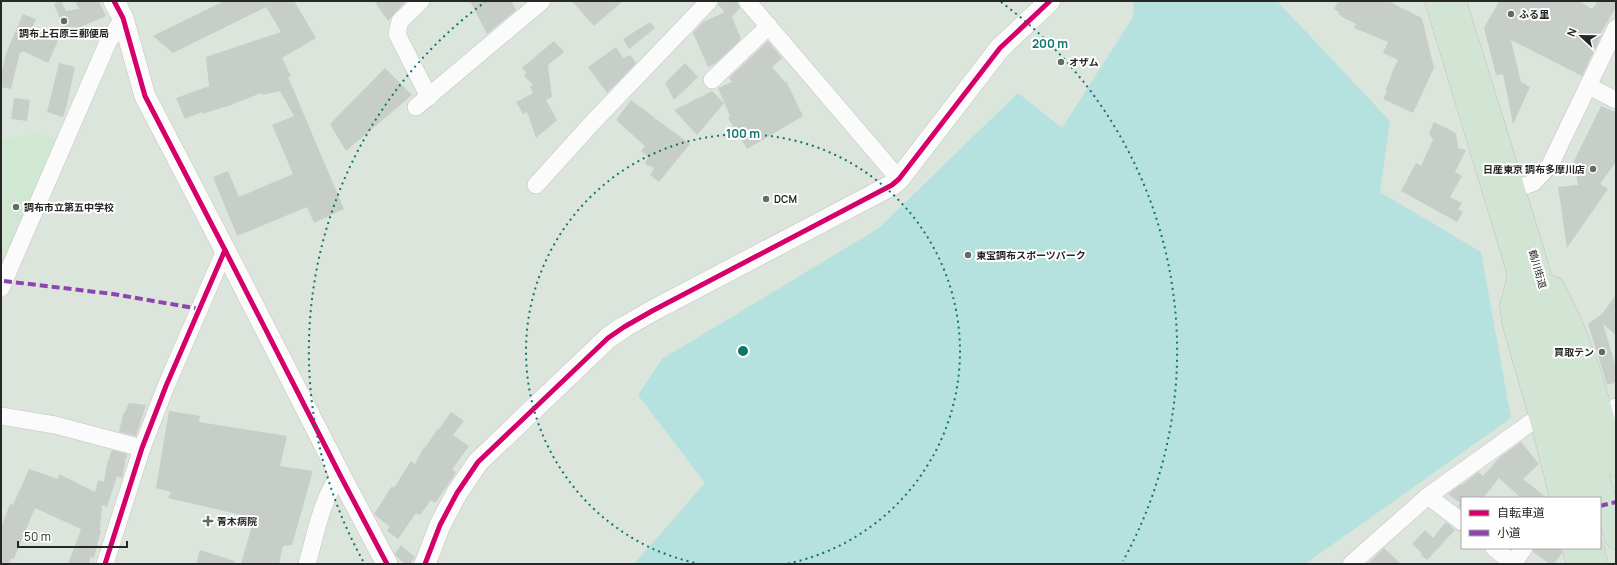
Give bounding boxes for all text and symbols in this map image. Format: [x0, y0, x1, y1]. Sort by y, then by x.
place label: ふる里 [1519, 7, 1549, 21]
marker: ふる里 [1506, 9, 1516, 19]
marker: 調布上石原三郵便局 [59, 16, 69, 26]
north arrow [1561, 16, 1601, 56]
place label: 調布上石原三郵便局 [19, 26, 109, 40]
text: N [1563, 26, 1580, 39]
text: 200 m [1032, 35, 1068, 52]
place label: オザム [1069, 55, 1099, 69]
marker: オザム [1056, 57, 1066, 67]
text: 100 m [726, 125, 760, 142]
place label: 日産東京 調布多摩川店 [1483, 162, 1585, 176]
marker: 日産東京 調布多摩川店 [1588, 164, 1598, 174]
place label: DCM [774, 192, 797, 206]
marker: DCM [761, 194, 771, 204]
place label: 調布市立第五中学校 [24, 200, 114, 214]
marker: 調布市立第五中学校 [11, 202, 21, 212]
place label: 東宝調布スポーツパーク [976, 248, 1086, 262]
street label: 鶴川街道 [1526, 248, 1550, 290]
marker: 東宝調布スポーツパーク [963, 250, 973, 260]
centre of rings [736, 344, 750, 358]
place label: 買取テン [1554, 345, 1594, 359]
marker: 買取テン [1597, 347, 1607, 357]
legend [1461, 497, 1601, 549]
text: 自転車道 [1497, 504, 1545, 521]
place label: 青木病院 [217, 514, 257, 528]
marker: 青木病院 [202, 515, 214, 527]
scale bar [18, 523, 127, 549]
text: 小道 [1497, 524, 1521, 541]
text: 50 m [24, 528, 51, 545]

